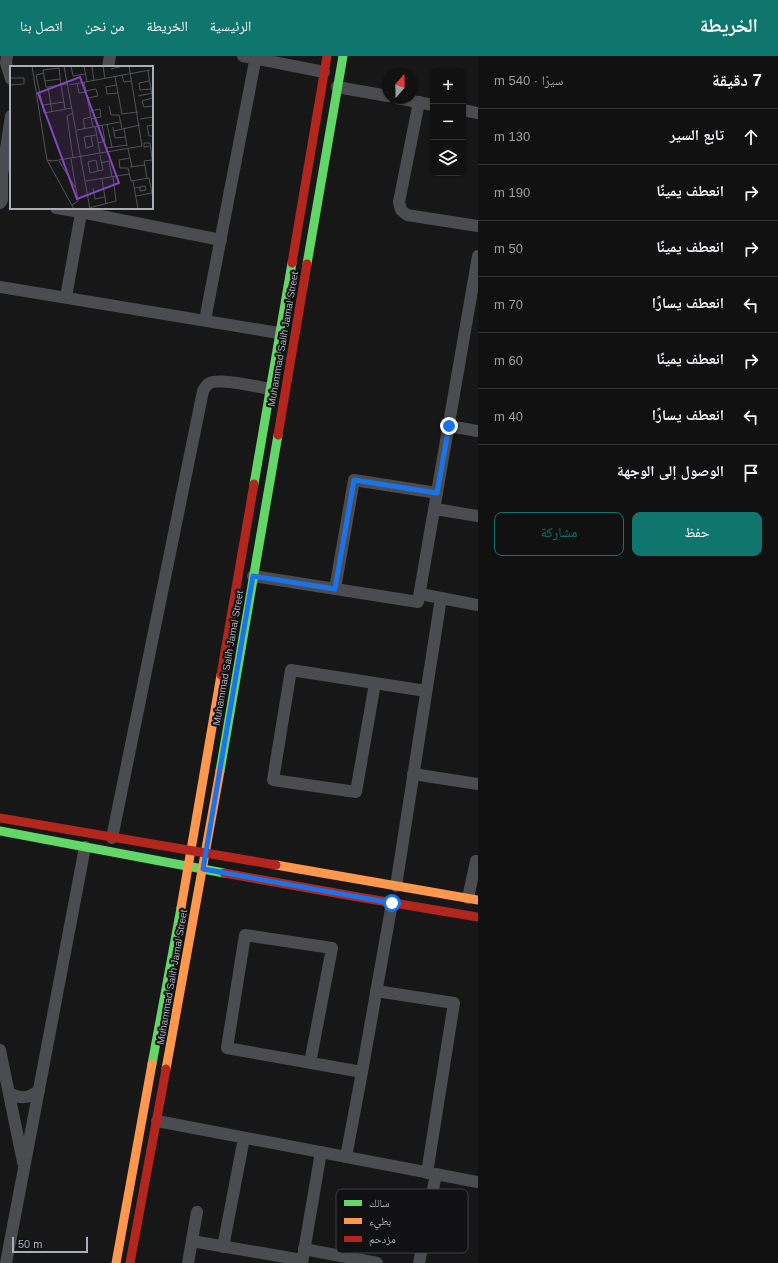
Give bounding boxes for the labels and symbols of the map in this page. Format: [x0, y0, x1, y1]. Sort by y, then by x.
inset map [10, 66, 153, 209]
north arrow [382, 68, 418, 104]
street label: Muhammad Salih Jamal Street [266, 271, 300, 407]
route end [440, 417, 458, 435]
street label: Muhammad Salih Jamal Street [211, 590, 245, 726]
route start [383, 894, 401, 912]
street label: Muhammad Salih Jamal Street [155, 909, 189, 1045]
legend [336, 1189, 468, 1253]
text: سالك [369, 1197, 389, 1209]
text: بطيء [369, 1215, 391, 1230]
text: مزدحم [369, 1233, 396, 1247]
scale bar [12, 1235, 88, 1254]

